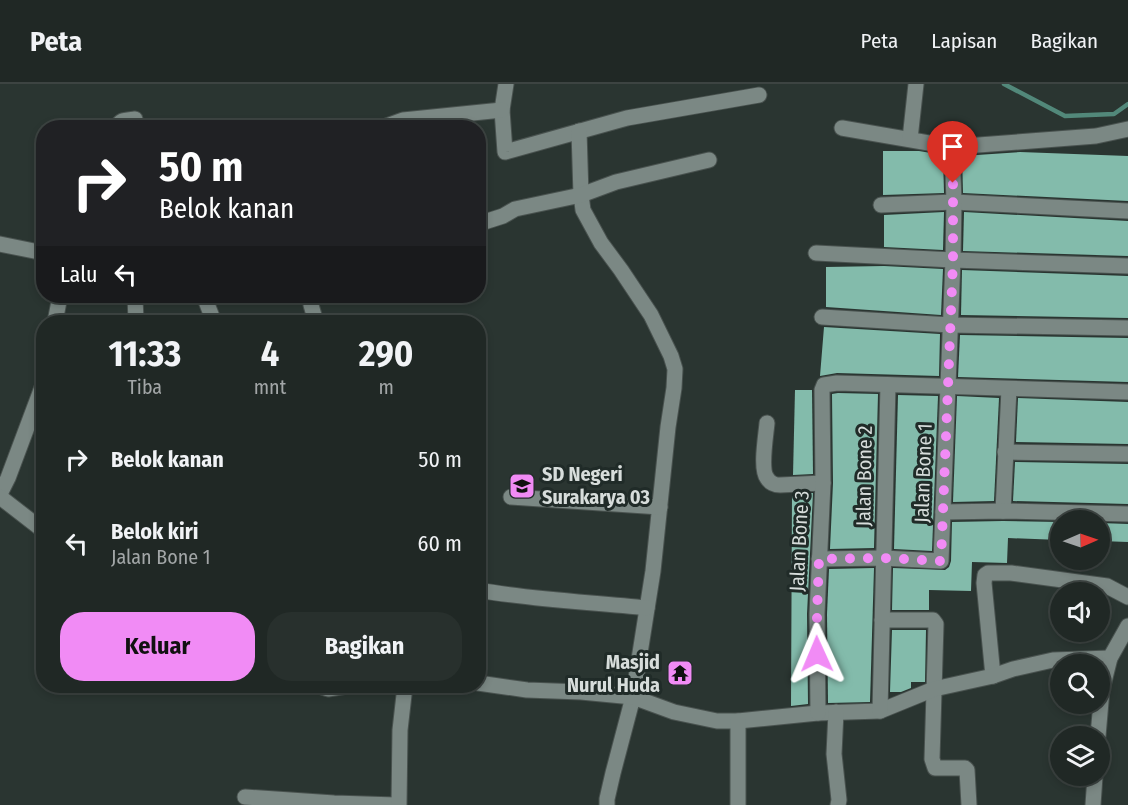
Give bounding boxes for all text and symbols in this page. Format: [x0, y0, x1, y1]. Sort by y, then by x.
text: Peta [30, 25, 82, 58]
text: Peta [861, 28, 898, 54]
text: Lapisan [931, 28, 997, 54]
text: Bagikan [1030, 28, 1098, 54]
pin [927, 121, 978, 183]
icon: arrive [936, 130, 969, 163]
text: 50 m [159, 142, 243, 192]
icon: right [60, 144, 138, 222]
text: Belok kanan [159, 193, 294, 225]
icon: left [109, 258, 142, 291]
text: Lalu [60, 261, 97, 288]
text: 11:33 [109, 332, 181, 376]
text: 4 [261, 332, 279, 376]
text: 290 [359, 332, 413, 376]
text: Tiba [128, 375, 162, 399]
text: mnt [254, 375, 286, 399]
text: m [378, 375, 394, 399]
street label: Jalan Bone 1 [909, 423, 937, 523]
street label: Jalan Bone 2 [851, 425, 877, 527]
icon: right [60, 443, 93, 476]
text: Belok kanan [111, 446, 224, 473]
text: 50 m [418, 446, 462, 473]
place label: SD Negeri Surakarya 03 [542, 462, 650, 509]
school or university icon: SD Negeri Surakarya 03 [507, 471, 537, 501]
street label: Jalan Bone 3 [784, 490, 814, 592]
north arrow [1050, 510, 1110, 570]
map controls [1050, 510, 1110, 786]
text: Belok kiri [111, 518, 199, 545]
icon: left [60, 527, 93, 560]
text: 60 m [418, 530, 462, 557]
text: Jalan Bone 1 [111, 545, 211, 569]
button: sound [1050, 582, 1110, 642]
button: Keluar [60, 612, 255, 681]
button: Bagikan [267, 612, 462, 681]
position arrow [785, 622, 849, 686]
place label: Masjid Nurul Huda [567, 650, 660, 697]
button: search [1050, 654, 1110, 714]
temple icon: Masjid Nurul Huda [665, 658, 695, 688]
button: layers [1050, 726, 1110, 786]

